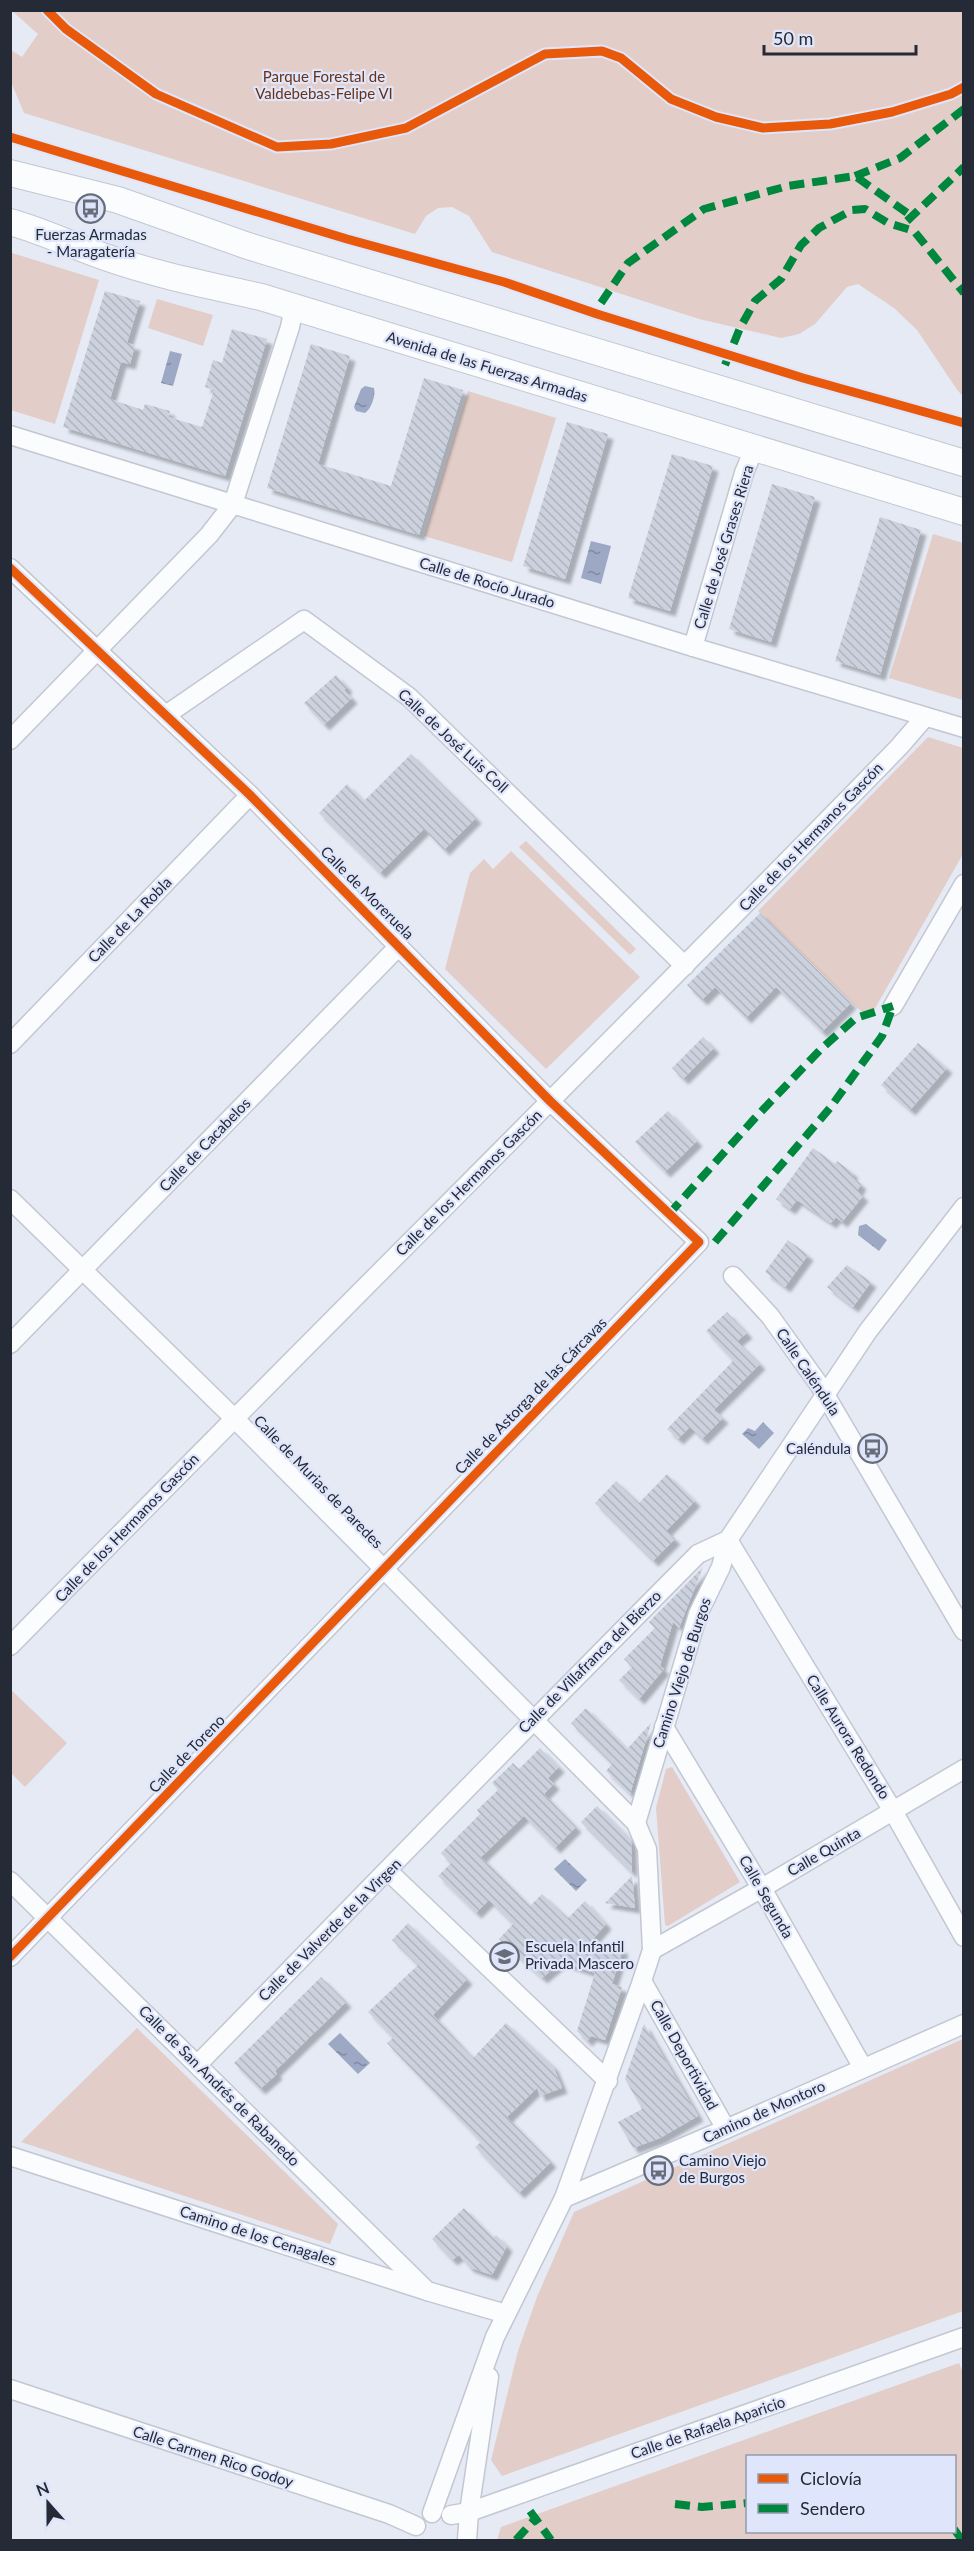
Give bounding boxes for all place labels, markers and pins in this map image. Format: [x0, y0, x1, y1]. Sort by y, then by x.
bus stop icon: Fuerzas Armadas - Maragatería [75, 192, 107, 224]
place label: Fuerzas Armadas - Maragatería [35, 225, 147, 260]
bus stop icon: Caléndula [856, 1433, 888, 1465]
place label: Caléndula [786, 1439, 851, 1457]
place label: Escuela Infantil Privada Mascero [525, 1937, 634, 1972]
school or university icon: Escuela Infantil Privada Mascero [488, 1940, 520, 1972]
place label: Camino Viejo de Burgos [679, 2151, 766, 2186]
bus stop icon: Camino Viejo de Burgos [642, 2154, 674, 2186]

